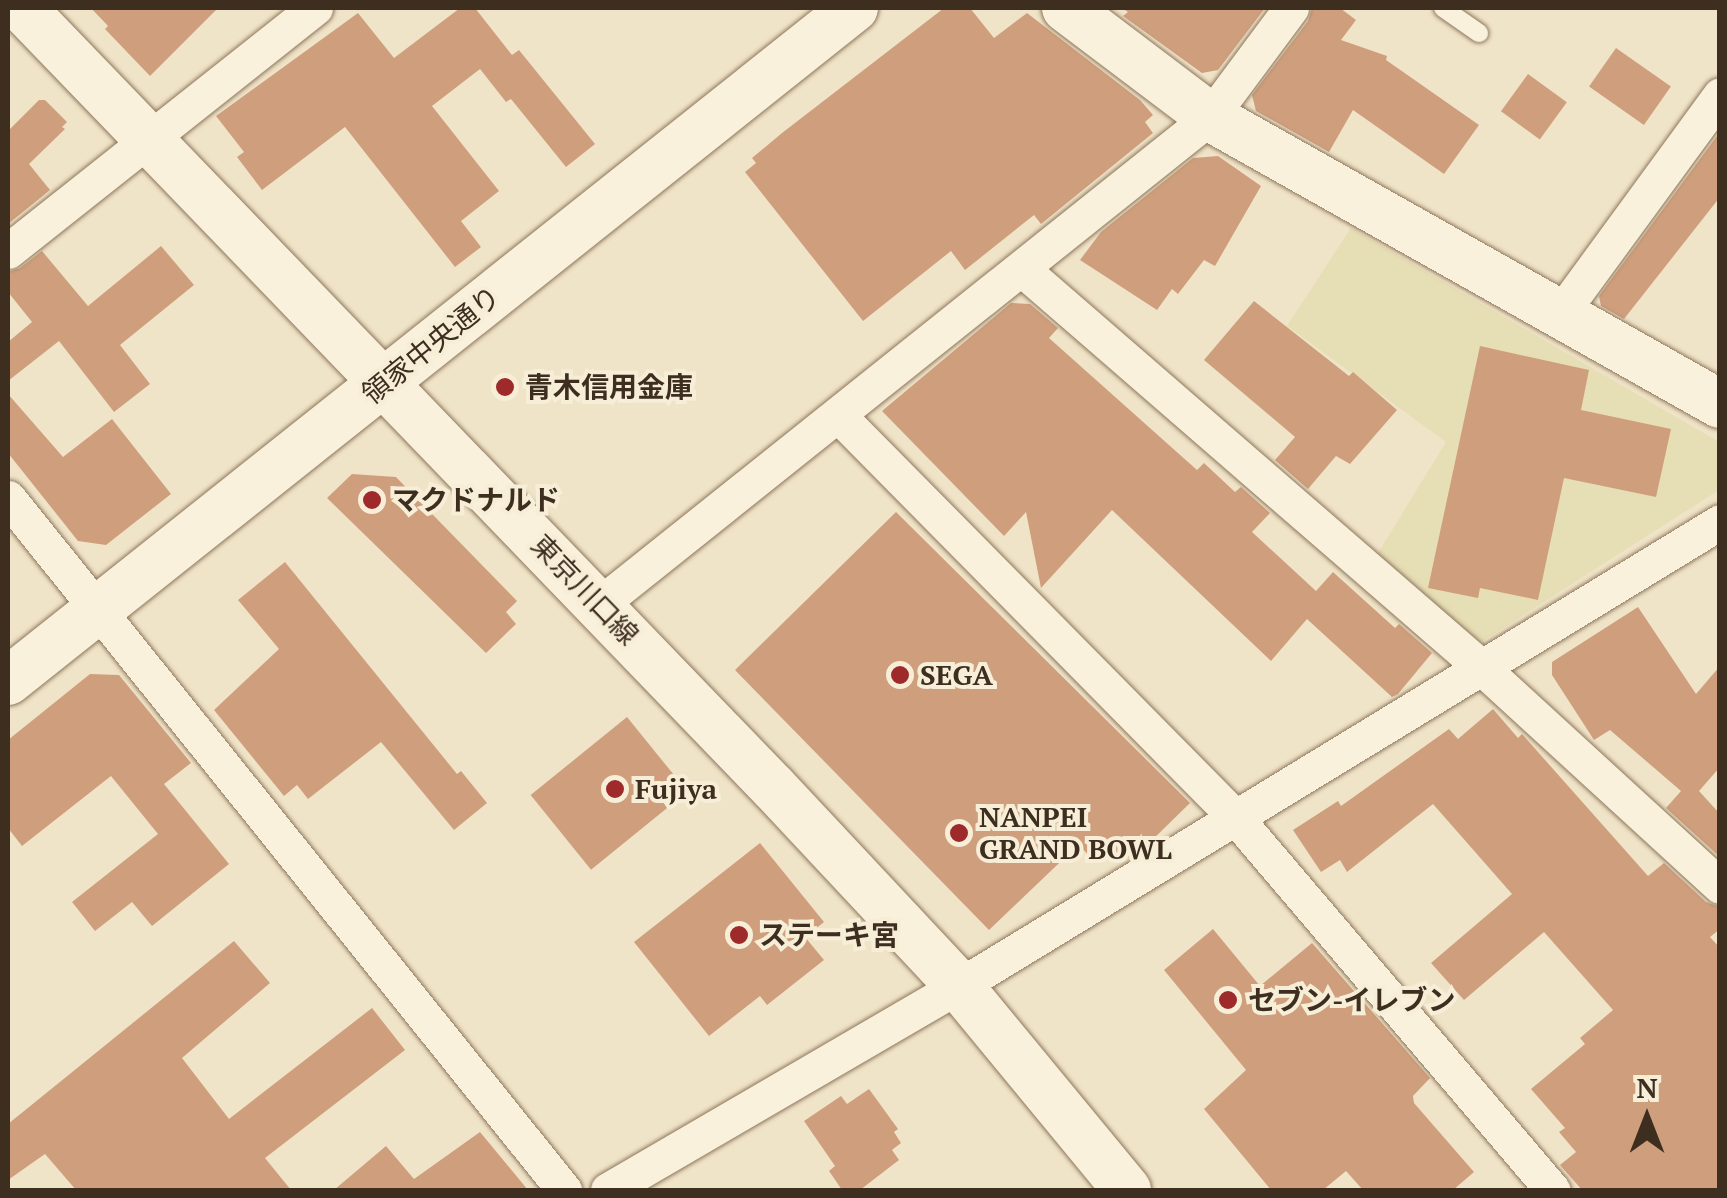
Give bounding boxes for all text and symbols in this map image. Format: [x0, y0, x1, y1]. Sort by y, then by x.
street label: 領家中央通り [355, 279, 507, 411]
place label: 青木信用金庫 [525, 370, 693, 404]
marker: 青木信用金庫 [494, 376, 516, 398]
place label: マクドナルド [392, 483, 560, 517]
marker: マクドナルド [361, 489, 383, 511]
street label: 東京川口線 [524, 528, 646, 652]
place label: SEGA [920, 658, 993, 692]
marker: SEGA [889, 664, 911, 686]
place label: Fujiya [635, 772, 717, 806]
marker: Fujiya [604, 778, 626, 800]
place label: NANPEI GRAND BOWL [979, 800, 1172, 866]
marker: NANPEI GRAND BOWL [948, 822, 970, 844]
place label: ステーキ宮 [759, 918, 899, 952]
marker: ステーキ宮 [728, 924, 750, 946]
place label: セブン-イレブン [1248, 983, 1456, 1017]
marker: セブン-イレブン [1217, 989, 1239, 1011]
north arrow [1597, 1068, 1697, 1168]
text: N [1636, 1069, 1658, 1106]

